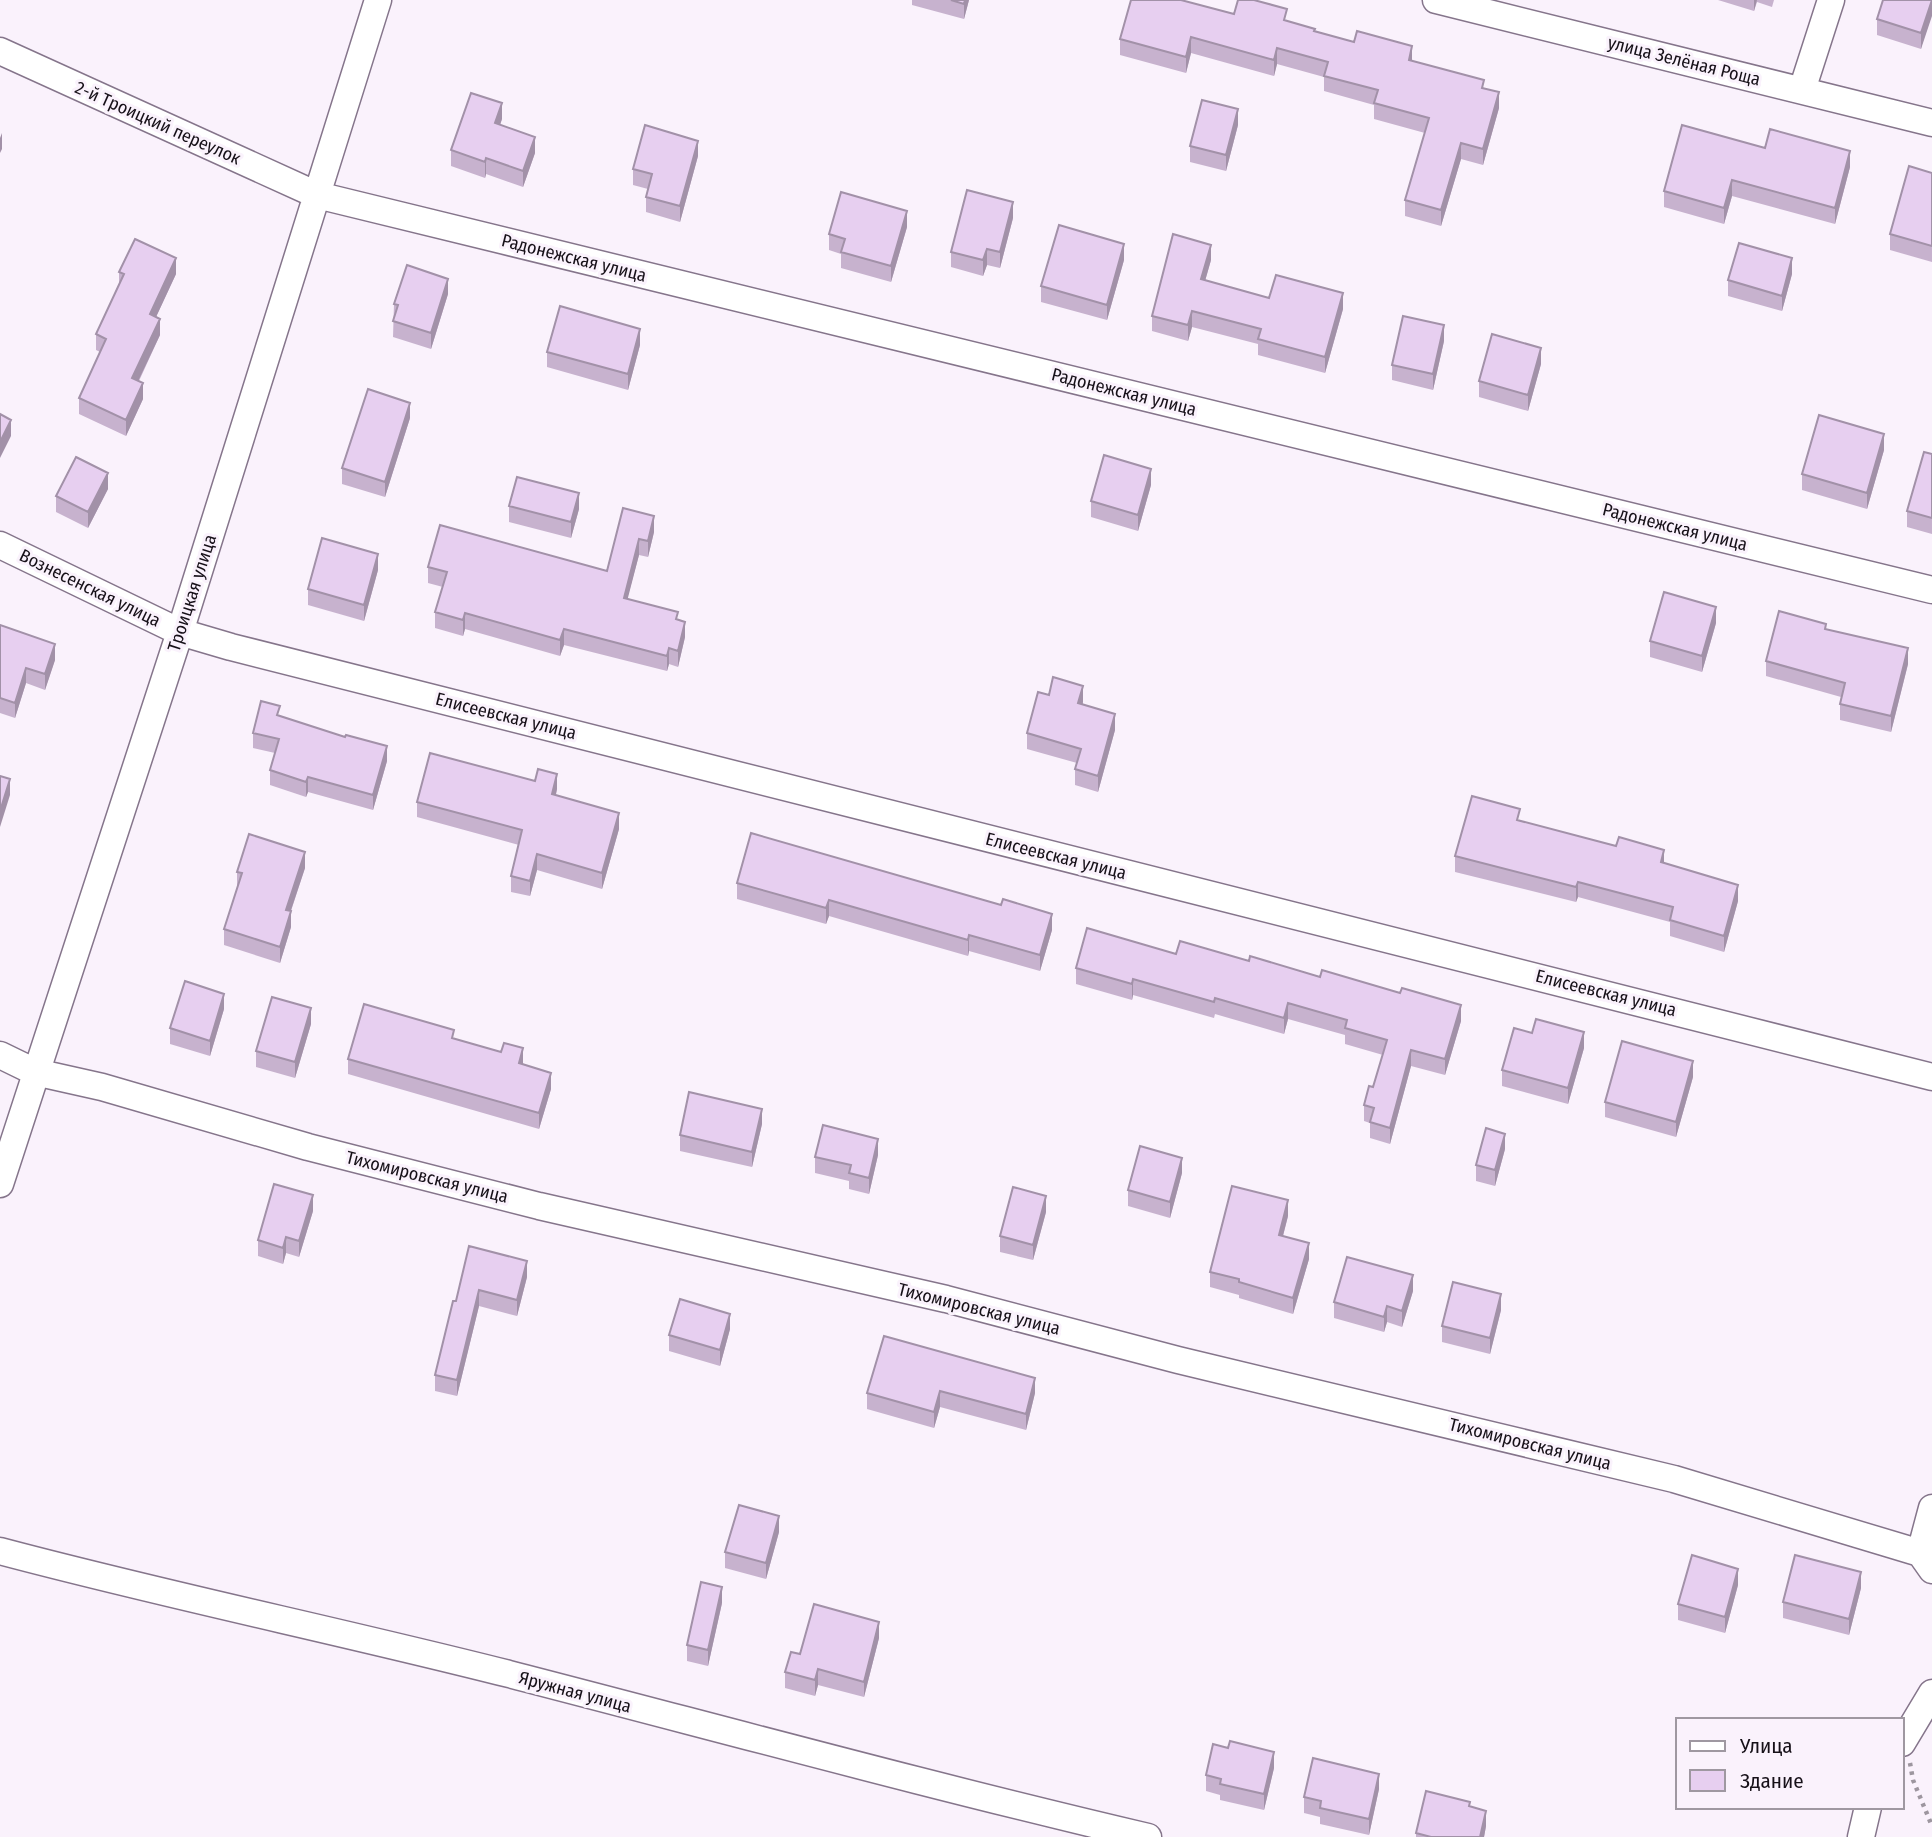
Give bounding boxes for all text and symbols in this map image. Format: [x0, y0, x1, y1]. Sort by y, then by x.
street label: улица Зелёная Роща [1605, 31, 1763, 91]
street label: 2-й Троицкий переулок [72, 77, 245, 170]
street label: Радонежская улица [499, 229, 649, 287]
street label: Радонежская улица [1049, 363, 1199, 421]
street label: Радонежская улица [1600, 498, 1750, 556]
street label: Троицкая улица [163, 532, 221, 654]
street label: Вознесенская улица [16, 544, 164, 632]
street label: Елисеевская улица [433, 688, 579, 744]
street label: Елисеевская улица [983, 828, 1129, 884]
street label: Елисеевская улица [1533, 965, 1679, 1021]
street label: Тихомировская улица [344, 1146, 510, 1208]
street label: Тихомировская улица [896, 1278, 1062, 1340]
street label: Тихомировская улица [1447, 1413, 1613, 1475]
street label: Яружная улица [516, 1666, 634, 1718]
legend [1676, 1718, 1904, 1809]
text: Улица [1739, 1733, 1793, 1759]
text: Здание [1740, 1768, 1804, 1794]

